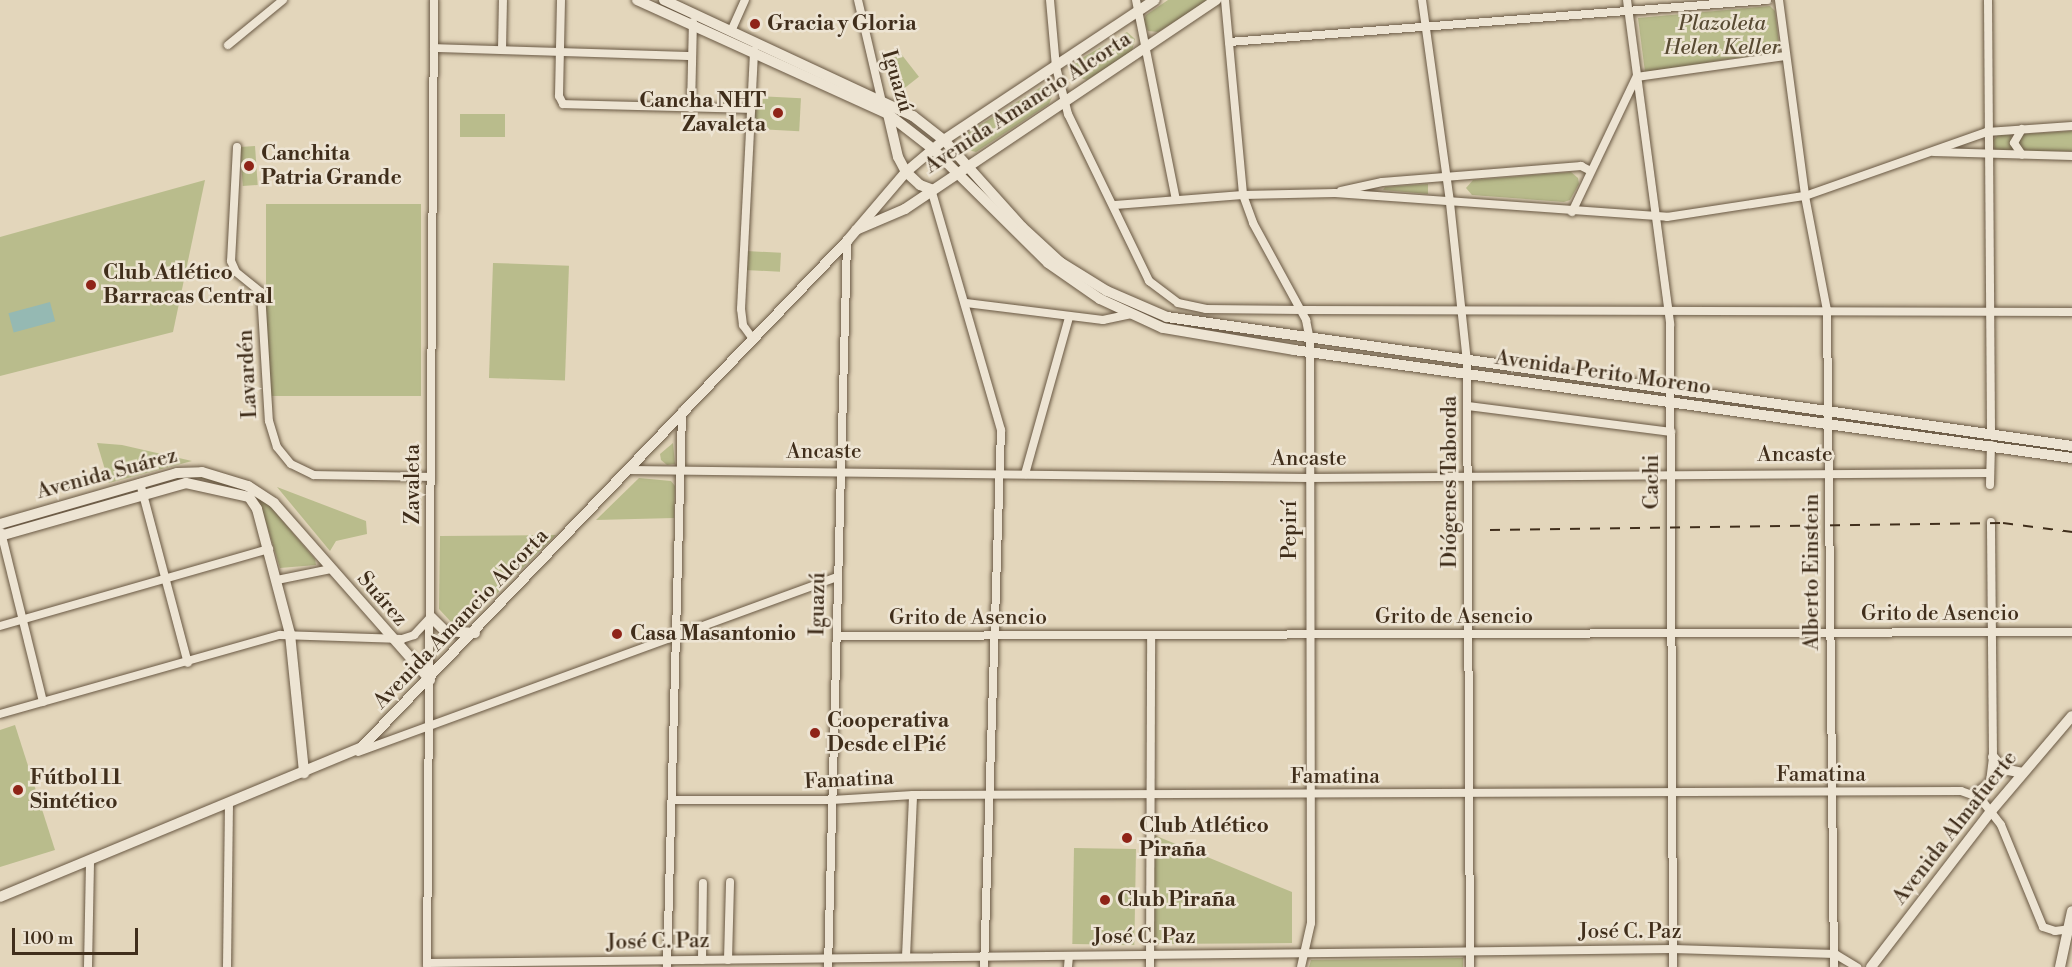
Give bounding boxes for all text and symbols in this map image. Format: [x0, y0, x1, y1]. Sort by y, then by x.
place label: Gracia y Gloria [767, 11, 917, 37]
park label: Plazoleta Helen Keller [1664, 11, 1780, 61]
marker: Gracia y Gloria [748, 17, 762, 31]
street label: Avenida Amancio Alcorta [920, 27, 1136, 179]
street label: Iguazú [876, 47, 918, 115]
place label: Cancha NHT Zavaleta [639, 88, 766, 138]
marker: Cancha NHT Zavaleta [771, 106, 785, 120]
place label: Canchita Patria Grande [261, 141, 402, 191]
marker: Canchita Patria Grande [242, 159, 256, 173]
place label: Club Atlético Barracas Central [103, 260, 273, 310]
marker: Club Atlético Barracas Central [84, 278, 98, 292]
street label: Lavardén [233, 329, 263, 419]
street label: Avenida Perito Moreno [1493, 345, 1713, 401]
street label: Diógenes Taborda [1437, 396, 1463, 568]
street label: Ancaste [786, 439, 862, 465]
street label: Ancaste [1757, 442, 1833, 468]
street label: Avenida Suárez [34, 443, 180, 505]
street label: Zavaleta [400, 444, 426, 524]
street label: Ancaste [1271, 446, 1347, 472]
street label: Cachi [1639, 455, 1665, 509]
street label: Alberto Einstein [1799, 494, 1825, 650]
street label: Pepirí [1277, 500, 1303, 560]
street label: Avenida Amancio Alcorta [368, 524, 554, 714]
street label: Suárez [351, 566, 413, 632]
street label: Iguazú [805, 572, 831, 636]
street label: Grito de Asencio [1861, 601, 2019, 627]
street label: Grito de Asencio [1375, 604, 1533, 630]
street label: Grito de Asencio [889, 605, 1047, 631]
place label: Casa Masantonio [630, 621, 796, 647]
marker: Casa Masantonio [608, 625, 626, 643]
place label: Cooperativa Desde el Pié [827, 708, 949, 758]
marker: Cooperativa Desde el Pié [808, 726, 822, 740]
street label: Avenida Almafuerte [1887, 746, 2023, 910]
street label: Famatina [1776, 762, 1866, 788]
street label: Famatina [1290, 764, 1380, 790]
place label: Fútbol 11 Sintético [30, 765, 121, 815]
street label: Famatina [804, 765, 894, 795]
marker: Fútbol 11 Sintético [11, 783, 25, 797]
place label: Club Atlético Piraña [1139, 813, 1269, 863]
marker: Club Atlético Piraña [1120, 831, 1134, 845]
place label: Club Piraña [1117, 887, 1236, 913]
marker: Club Piraña [1098, 893, 1112, 907]
scale bar [15, 916, 141, 954]
street label: José C. Paz [1578, 919, 1682, 945]
street label: José C. Paz [1092, 924, 1196, 950]
text: 100 m [23, 927, 74, 950]
street label: José C. Paz [606, 929, 710, 955]

